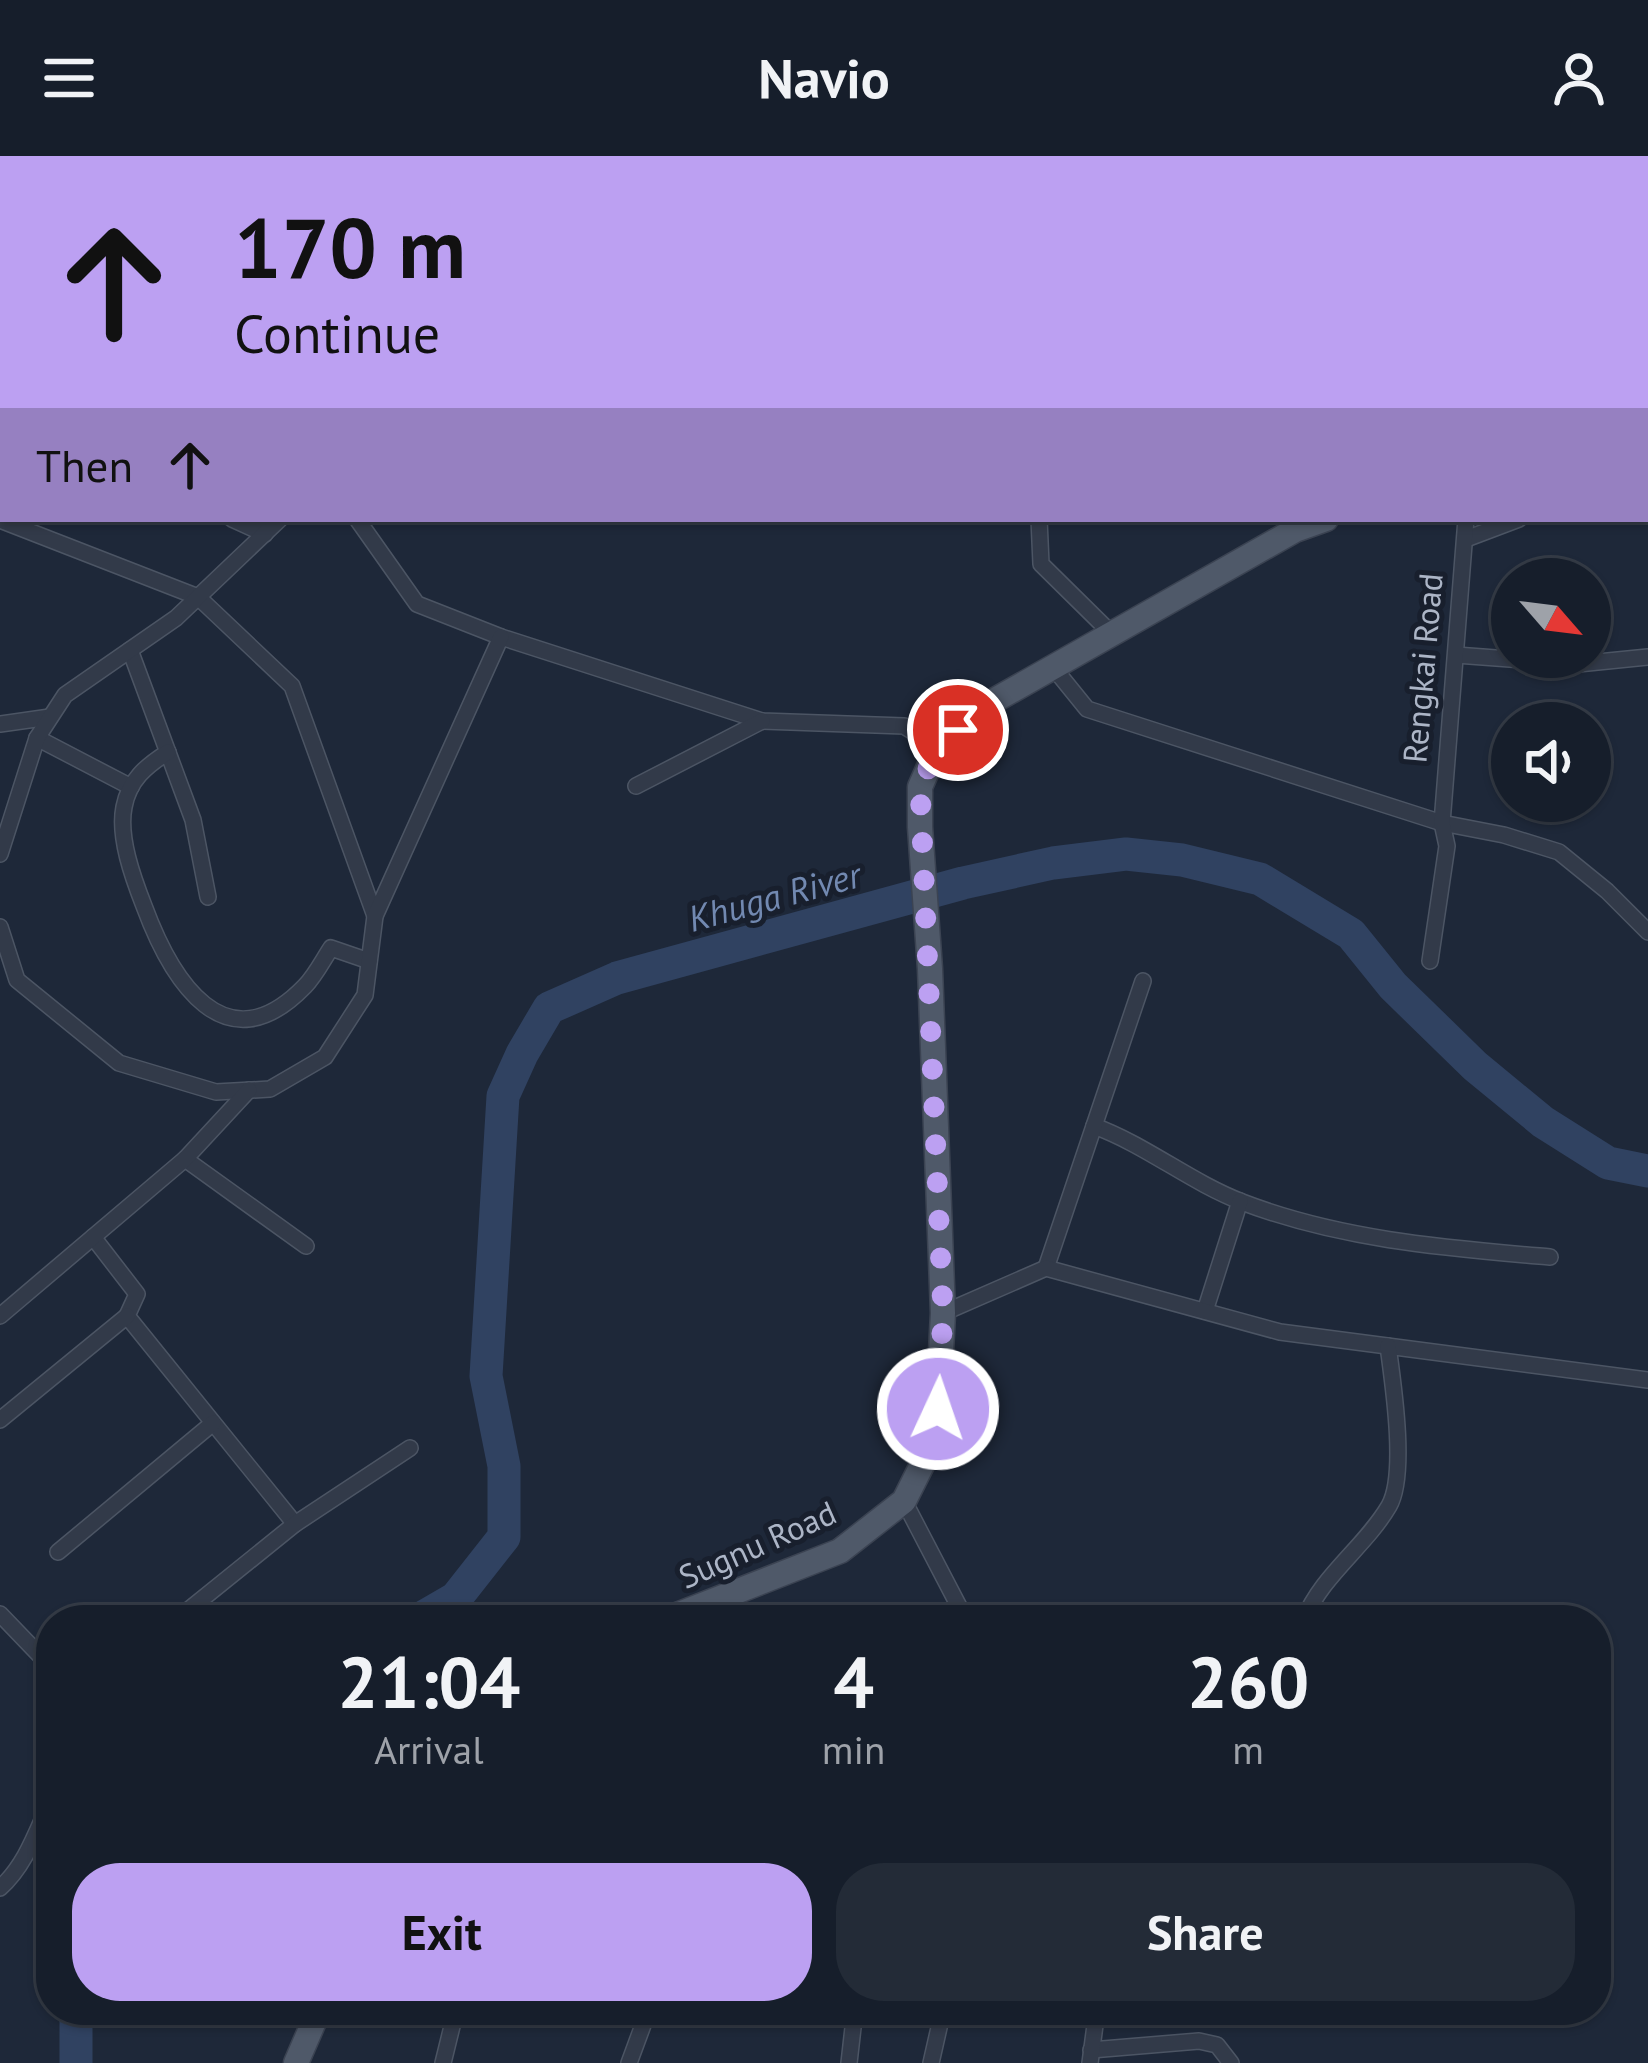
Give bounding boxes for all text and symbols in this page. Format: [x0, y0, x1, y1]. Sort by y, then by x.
text: Navio [758, 43, 890, 113]
icon: menu [36, 45, 102, 111]
icon: person [1546, 45, 1612, 111]
text: 170 m [234, 192, 466, 301]
icon: ahead [36, 204, 192, 360]
text: Continue [234, 298, 440, 368]
icon: ahead [157, 432, 223, 498]
text: Then [36, 436, 133, 494]
north arrow [1491, 558, 1611, 678]
map controls [1491, 558, 1611, 822]
street label: Rengkai Road [1392, 571, 1452, 765]
pin [907, 679, 1009, 781]
icon: arrive [925, 697, 991, 763]
button: sound [1491, 702, 1611, 822]
water label: Khuga River [683, 850, 868, 942]
position arrow [875, 1346, 1001, 1472]
street label: Sugnu Road [672, 1490, 842, 1598]
text: 21:04 [338, 1635, 520, 1728]
text: 4 [833, 1635, 874, 1728]
text: 260 [1187, 1635, 1309, 1728]
text: Arrival [374, 1724, 484, 1775]
text: min [822, 1724, 885, 1775]
text: m [1232, 1724, 1264, 1775]
button: Exit [72, 1863, 812, 2001]
button: Share [836, 1863, 1575, 2001]

